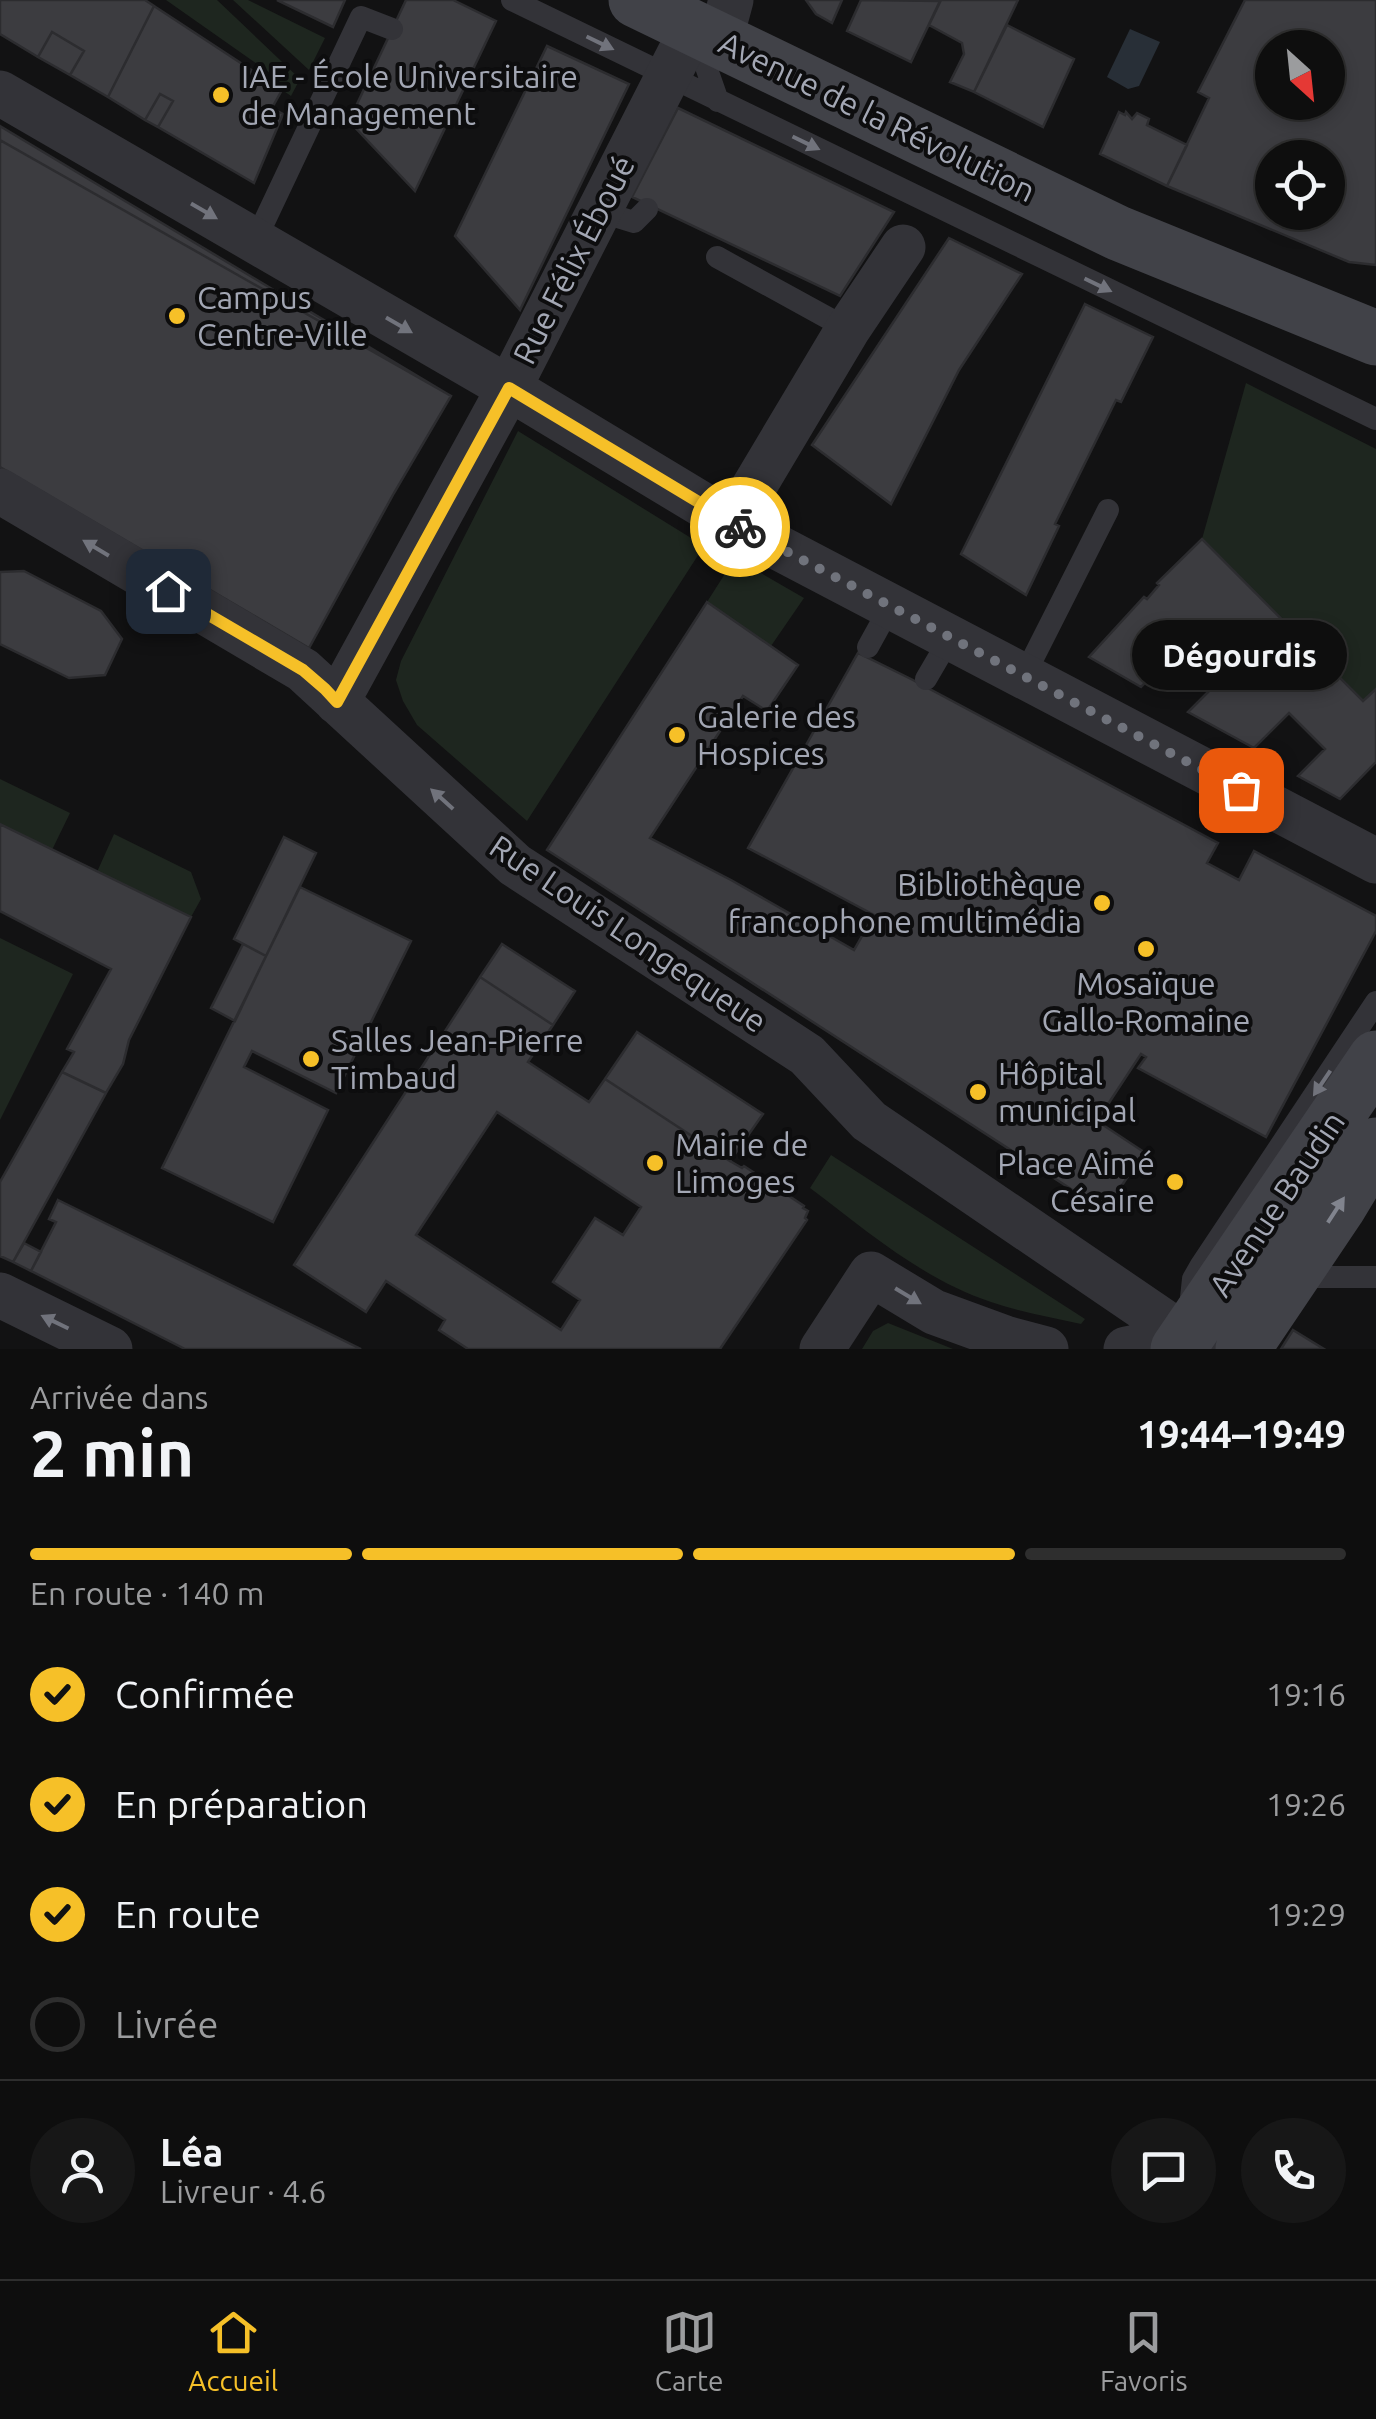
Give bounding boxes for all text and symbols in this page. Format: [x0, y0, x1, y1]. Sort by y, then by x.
street label: Avenue de la Révolution [714, 24, 1041, 208]
north arrow [1255, 30, 1345, 120]
map controls [1255, 30, 1345, 230]
one-way arrow [585, 34, 614, 51]
place label: IAE - École Universitaire de Management [241, 58, 578, 131]
marker: IAE - École Universitaire de Management [210, 84, 232, 106]
one-way arrow [792, 135, 821, 152]
button: locate [1255, 140, 1345, 230]
street label: Rue Félix Éboué [505, 150, 641, 370]
one-way arrow [190, 201, 218, 219]
one-way arrow [1084, 277, 1113, 294]
place label: Campus Centre-Ville [197, 279, 368, 352]
marker: Campus Centre-Ville [166, 305, 188, 327]
one-way arrow [385, 316, 414, 333]
courier [690, 477, 790, 577]
icon: bike [713, 500, 768, 555]
one-way arrow [82, 540, 110, 557]
pin [126, 549, 211, 634]
icon: home [141, 564, 196, 619]
callout: Dégourdis [1134, 620, 1348, 690]
text: Dégourdis [1162, 637, 1317, 673]
place label: Galerie des Hospices [697, 698, 856, 771]
marker: Galerie des Hospices [666, 724, 688, 746]
pin [1199, 748, 1284, 833]
icon: bag [1214, 763, 1269, 818]
one-way arrow [430, 788, 455, 810]
street label: Rue Louis Longequeue [484, 827, 774, 1039]
place label: Bibliothèque francophone multimédia [728, 866, 1082, 939]
marker: Bibliothèque francophone multimédia [1091, 892, 1113, 914]
marker: Mosaïque Gallo-Romaine [1135, 938, 1157, 960]
place label: Mosaïque Gallo-Romaine [1042, 965, 1250, 1038]
place label: Salles Jean-Pierre Timbaud [331, 1022, 584, 1095]
marker: Salles Jean-Pierre Timbaud [300, 1048, 322, 1070]
place label: Hôpital municipal [998, 1055, 1136, 1128]
one-way arrow [1313, 1069, 1332, 1097]
marker: Hôpital municipal [967, 1081, 989, 1103]
street label: Avenue Baudin [1201, 1104, 1351, 1303]
place label: Mairie de Limoges [675, 1126, 808, 1199]
place label: Place Aimé Césaire [997, 1145, 1155, 1218]
marker: Mairie de Limoges [644, 1152, 666, 1174]
marker: Place Aimé Césaire [1164, 1171, 1186, 1193]
one-way arrow [1327, 1196, 1345, 1224]
one-way arrow [894, 1287, 922, 1304]
one-way arrow [41, 1314, 70, 1331]
text: Arrivée dans [30, 1379, 208, 1415]
text: 19:44–19:49 [1137, 1413, 1346, 1455]
text: 2 min [30, 1416, 194, 1489]
text: En route · 140 m [30, 1575, 264, 1611]
icon: check [30, 1667, 85, 1722]
text: Confirmée [115, 1673, 295, 1715]
text: 19:16 [1266, 1676, 1346, 1712]
icon: check [30, 1777, 85, 1832]
text: En préparation [115, 1783, 368, 1825]
text: 19:26 [1266, 1786, 1346, 1822]
icon: check [30, 1887, 85, 1942]
text: En route [115, 1893, 261, 1935]
text: 19:29 [1266, 1896, 1346, 1932]
text: Livrée [115, 2003, 218, 2045]
button: person [30, 2118, 135, 2223]
button: chat [1111, 2118, 1216, 2223]
button: phone [1241, 2118, 1346, 2223]
text: Léa [160, 2131, 223, 2173]
text: Livreur · 4.6 [160, 2173, 326, 2209]
tab: Accueil [188, 2305, 278, 2396]
tab: Carte [655, 2305, 723, 2396]
tab: Favoris [1100, 2305, 1188, 2396]

